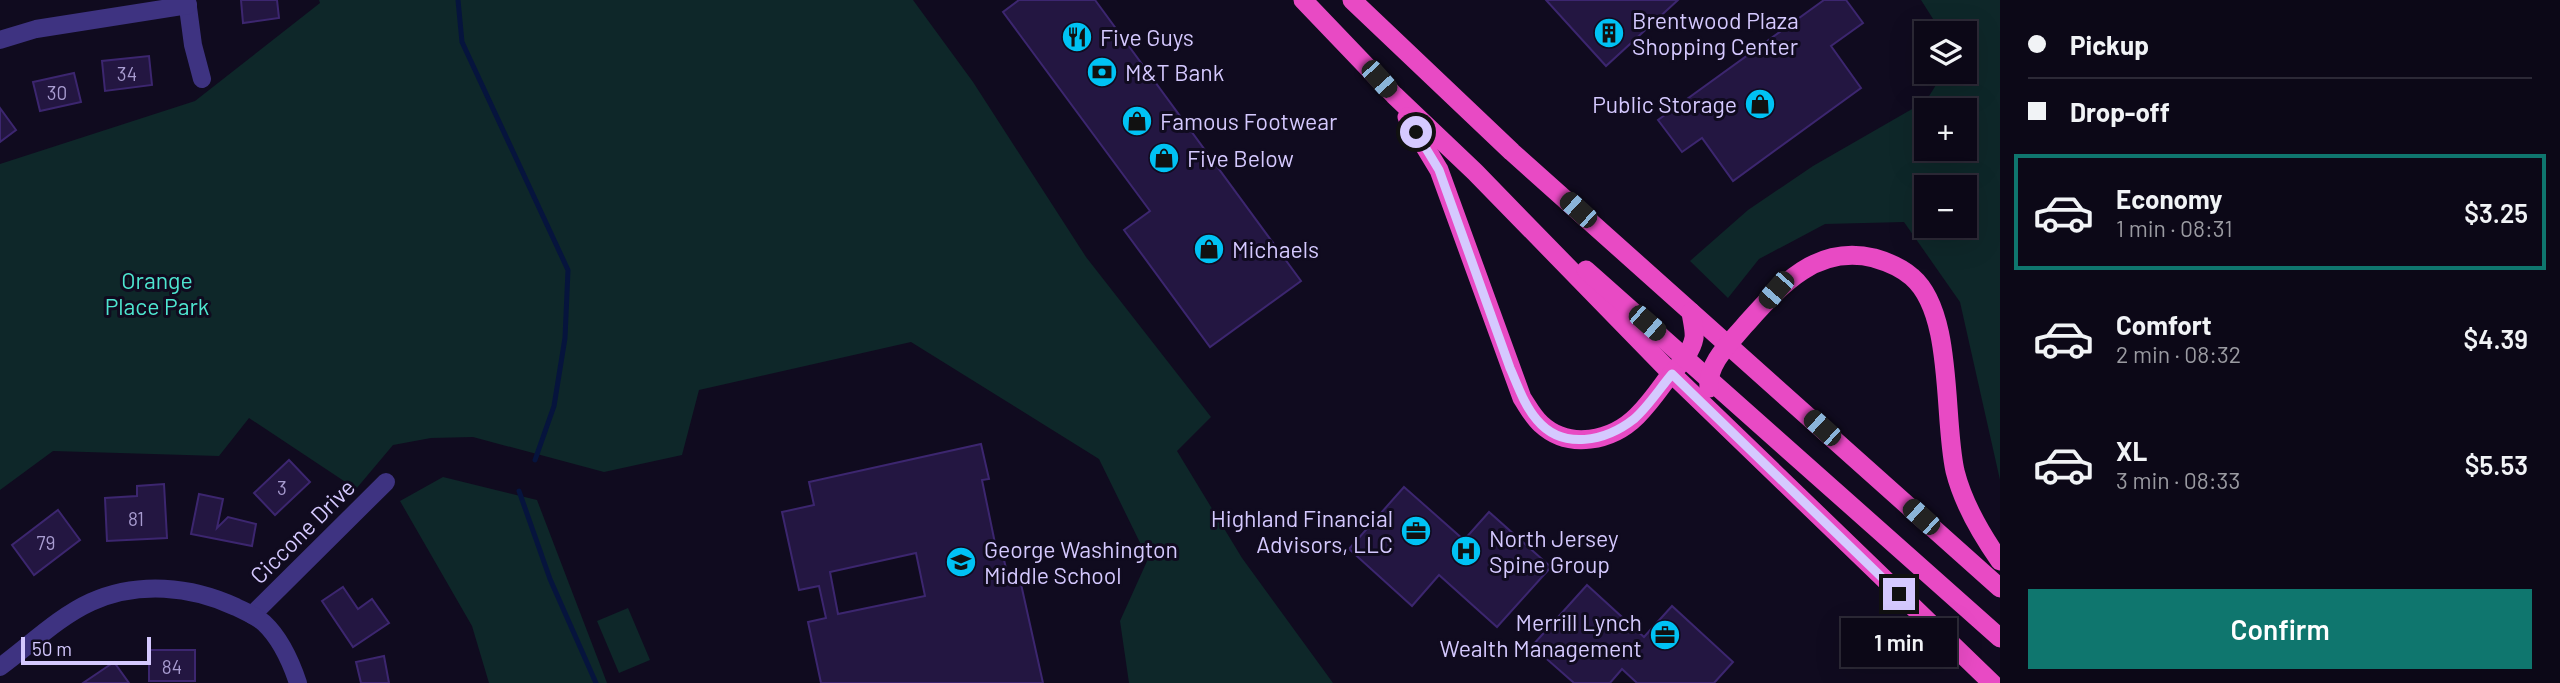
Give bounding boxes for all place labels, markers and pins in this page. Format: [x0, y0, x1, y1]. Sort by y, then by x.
place label: Brentwood Plaza Shopping Center [1632, 6, 1799, 60]
building icon: Brentwood Plaza Shopping Center [1592, 16, 1626, 50]
restaurant icon: Five Guys [1060, 20, 1094, 54]
place label: Five Guys [1100, 23, 1194, 51]
bank icon: M&T Bank [1085, 55, 1119, 89]
place label: M&T Bank [1125, 58, 1224, 86]
shop icon: Public Storage [1743, 87, 1777, 121]
place label: Public Storage [1592, 90, 1737, 118]
shop icon: Famous Footwear [1120, 104, 1154, 138]
place label: Famous Footwear [1160, 107, 1338, 135]
shop icon: Five Below [1147, 141, 1181, 175]
place label: Five Below [1187, 144, 1294, 172]
shop icon: Michaels [1192, 232, 1226, 266]
place label: Michaels [1232, 235, 1319, 263]
place label: Highland Financial Advisors, LLC [1211, 504, 1393, 558]
office icon: Highland Financial Advisors, LLC [1399, 514, 1433, 548]
place label: North Jersey Spine Group [1489, 524, 1619, 578]
hospital icon: North Jersey Spine Group [1449, 534, 1483, 568]
place label: George Washington Middle School [984, 535, 1178, 589]
school or university icon: George Washington Middle School [944, 545, 978, 579]
place label: Merrill Lynch Wealth Management [1440, 608, 1642, 662]
office icon: Merrill Lynch Wealth Management [1648, 618, 1682, 652]

